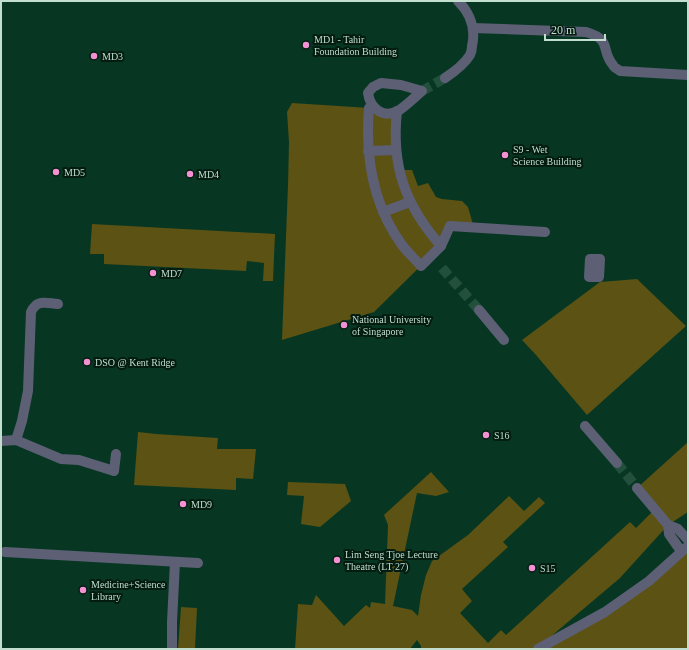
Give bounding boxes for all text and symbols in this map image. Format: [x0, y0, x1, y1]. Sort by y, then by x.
scale bar [545, 16, 605, 42]
text: 20 m [551, 23, 576, 37]
place label: MD1 - Tahir Foundation Building [314, 34, 397, 57]
marker: MD1 - Tahir Foundation Building [301, 40, 311, 50]
marker: MD3 [89, 51, 99, 61]
place label: MD3 [102, 51, 123, 62]
place label: S9 - Wet Science Building [513, 144, 582, 167]
marker: S9 - Wet Science Building [500, 150, 510, 160]
marker: MD5 [51, 167, 61, 177]
place label: MD5 [64, 167, 85, 178]
marker: MD4 [185, 169, 195, 179]
place label: MD4 [198, 169, 219, 180]
marker: MD7 [148, 268, 158, 278]
place label: MD7 [161, 268, 182, 279]
place label: National University of Singapore [352, 314, 431, 337]
marker: National University of Singapore [339, 320, 349, 330]
marker: DSO @ Kent Ridge [82, 357, 92, 367]
place label: DSO @ Kent Ridge [95, 357, 176, 368]
marker: S16 [481, 430, 491, 440]
place label: S16 [494, 430, 510, 441]
marker: MD9 [178, 499, 188, 509]
place label: MD9 [191, 499, 212, 510]
place label: Lim Seng Tjoe Lecture Theatre (LT 27) [345, 549, 438, 573]
marker: Lim Seng Tjoe Lecture Theatre (LT 27) [332, 555, 342, 565]
marker: S15 [527, 563, 537, 573]
place label: S15 [540, 563, 556, 574]
place label: Medicine+Science Library [91, 579, 166, 602]
marker: Medicine+Science Library [78, 585, 88, 595]

